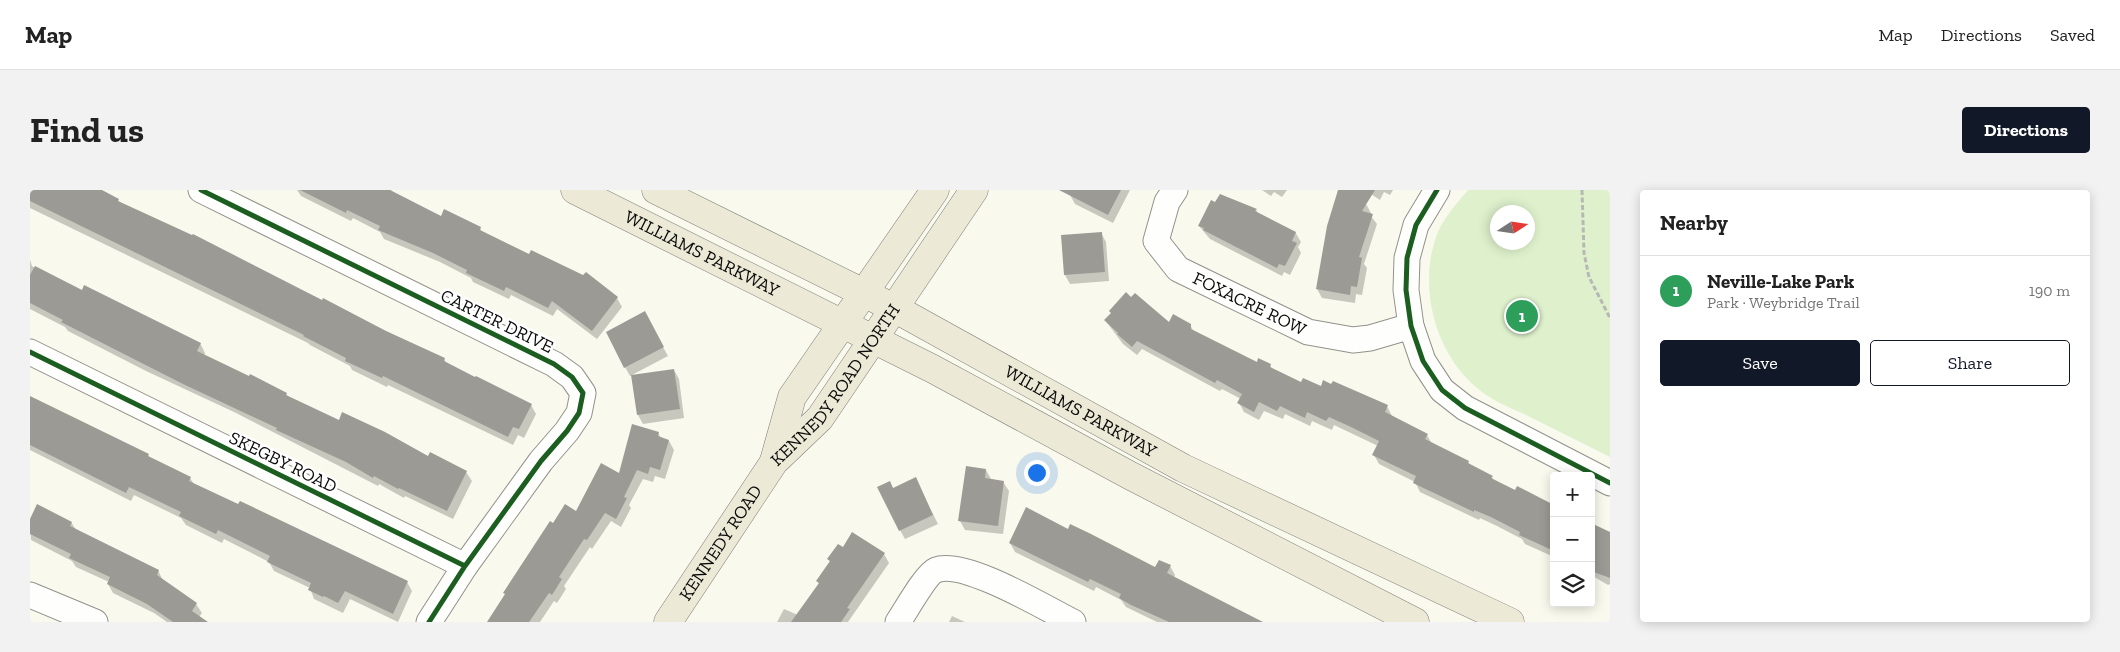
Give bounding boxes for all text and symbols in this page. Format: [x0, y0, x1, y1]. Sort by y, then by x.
text: Map [25, 20, 72, 49]
text: Map [1878, 24, 1913, 46]
text: Directions [1941, 24, 2022, 46]
text: Saved [2050, 24, 2095, 46]
button: Directions [1962, 107, 2090, 153]
text: Find us [30, 109, 144, 151]
north arrow [1490, 205, 1535, 250]
street label: WILLIAMS PARKWAY [621, 206, 783, 301]
text: Nearby [1660, 210, 1728, 235]
street label: FOXACRE ROW [1189, 267, 1310, 341]
text: Neville-Lake Park [1707, 270, 1854, 293]
text: 1 [1673, 281, 1679, 300]
text: 190 m [2029, 281, 2070, 300]
street label: CARTER DRIVE [437, 284, 557, 358]
text: Park · Weybridge Trail [1707, 293, 1860, 312]
pin: 1 [1506, 297, 1538, 335]
street label: KENNEDY ROAD NORTH [766, 300, 905, 471]
button: Save [1660, 340, 1860, 386]
button: Share [1870, 340, 2070, 386]
street label: WILLIAMS PARKWAY [1001, 360, 1160, 462]
street label: SKEGBY ROAD [225, 426, 341, 498]
your location [1024, 460, 1050, 486]
map controls [1550, 472, 1595, 607]
button: + [1550, 472, 1595, 517]
street label: KENNEDY ROAD [674, 481, 767, 605]
button: − [1550, 517, 1595, 562]
button: layers [1550, 562, 1595, 607]

